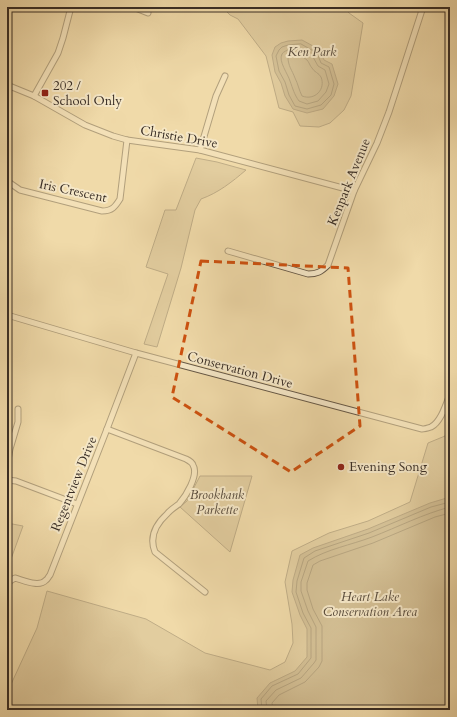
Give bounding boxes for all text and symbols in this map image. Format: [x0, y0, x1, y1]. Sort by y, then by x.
park label: Ken Park [287, 43, 337, 61]
place label: 202 / School Only [53, 77, 122, 110]
marker: 202 / School Only [40, 88, 50, 98]
street label: Christie Drive [139, 121, 219, 153]
street label: Kenpark Avenue [323, 136, 375, 228]
street label: Iris Crescent [37, 175, 109, 207]
street label: Conservation Drive [185, 347, 295, 393]
street label: Regentview Drive [47, 434, 101, 534]
place label: Evening Song [349, 458, 428, 476]
marker: Evening Song [336, 462, 346, 472]
park label: Brookbank Parkette [190, 486, 245, 519]
park label: Heart Lake Conservation Area [323, 588, 417, 621]

